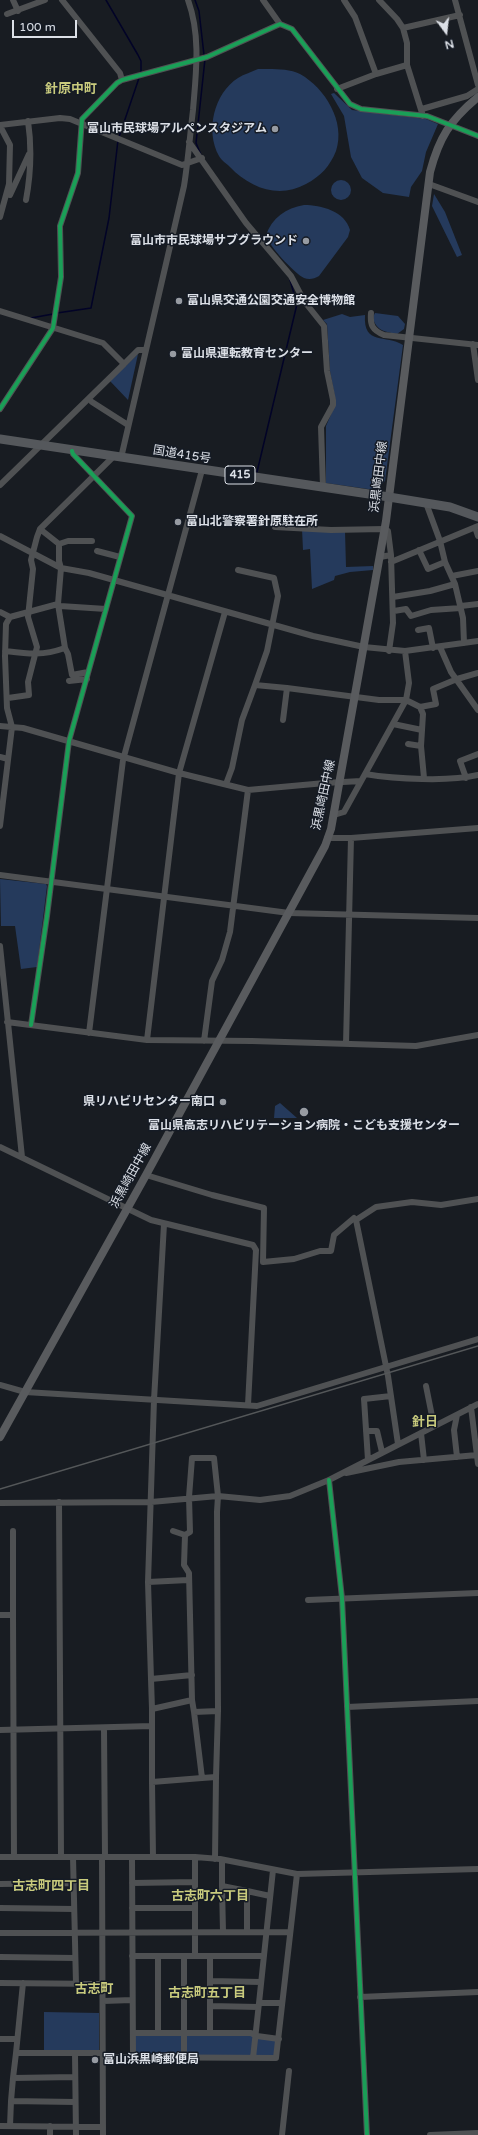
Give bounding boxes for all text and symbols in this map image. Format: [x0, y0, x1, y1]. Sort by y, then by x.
scale bar [14, 12, 79, 38]
north arrow [426, 12, 466, 52]
text: 100 m [19, 20, 56, 34]
text: N [443, 37, 455, 51]
district label: 針原中町 [45, 82, 97, 98]
place label: 富山市民球場アルペンスタジアム [87, 122, 267, 136]
marker: 富山市民球場アルペンスタジアム [270, 124, 280, 134]
place label: 富山市市民球場サブグラウンド [130, 234, 298, 248]
marker: 富山市市民球場サブグラウンド [301, 236, 311, 246]
place label: 富山県交通公園交通安全博物館 [187, 294, 355, 308]
marker: 富山県交通公園交通安全博物館 [174, 296, 184, 306]
place label: 富山県運転教育センター [181, 347, 313, 361]
marker: 富山県運転教育センター [168, 349, 178, 359]
street label: 浜黒崎田中線 [367, 440, 391, 514]
street label: 国道415号 [152, 443, 212, 467]
road number: 415 [225, 466, 255, 484]
place label: 富山北警察署針原駐在所 [186, 515, 318, 529]
marker: 富山北警察署針原駐在所 [173, 517, 183, 527]
street label: 浜黒崎田中線 [309, 758, 339, 832]
place label: 県リハビリセンター南口 [83, 1095, 215, 1109]
marker: 県リハビリセンター南口 [218, 1097, 228, 1107]
marker: 富山県高志リハビリテーション病院・こども支援センター [298, 1106, 310, 1118]
place label: 富山県高志リハビリテーション病院・こども支援センター [148, 1119, 460, 1133]
street label: 浜黒崎田中線 [107, 1141, 155, 1211]
district label: 針日 [412, 1415, 438, 1431]
district label: 古志町四丁目 [12, 1879, 90, 1895]
district label: 古志町六丁目 [171, 1889, 249, 1905]
district label: 古志町 [75, 1982, 113, 1998]
district label: 古志町五丁目 [168, 1986, 246, 2002]
place label: 富山浜黒崎郵便局 [103, 2053, 199, 2067]
marker: 富山浜黒崎郵便局 [90, 2055, 100, 2065]

